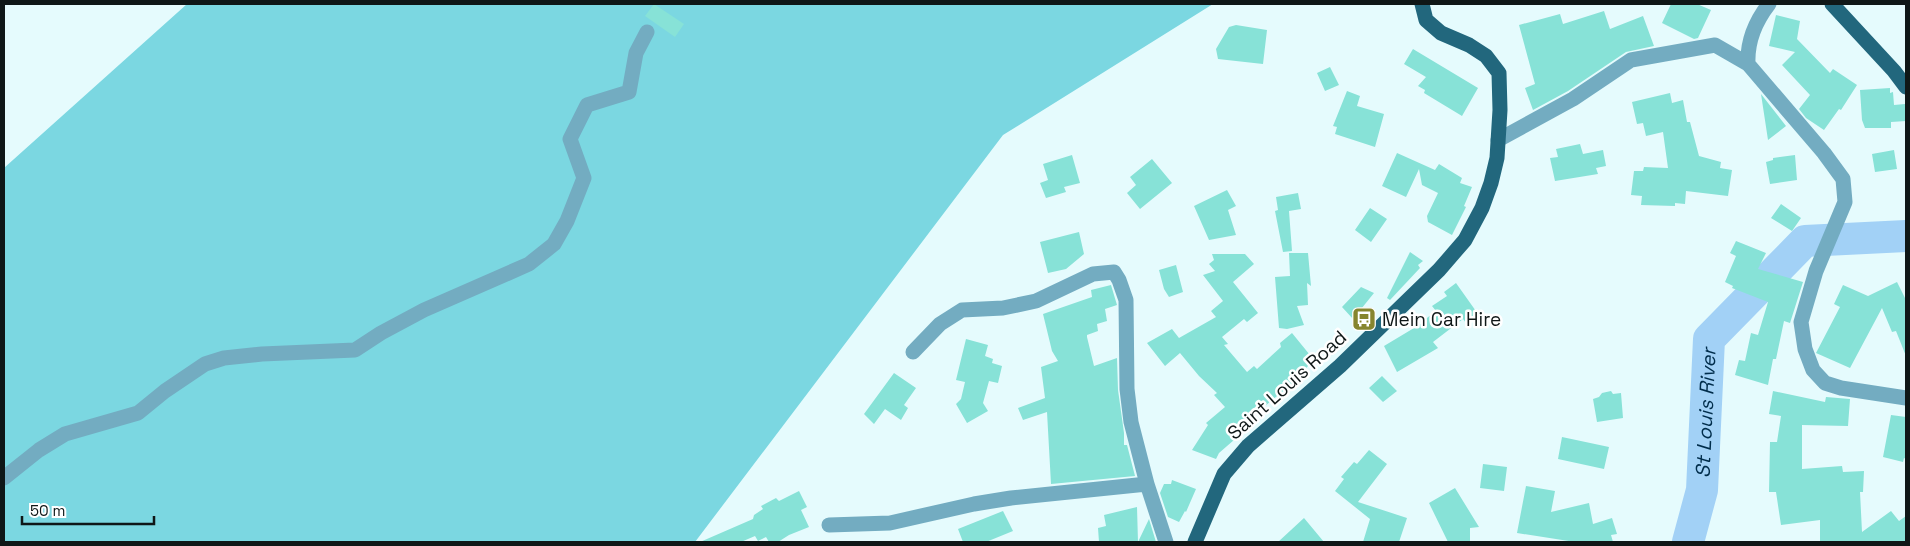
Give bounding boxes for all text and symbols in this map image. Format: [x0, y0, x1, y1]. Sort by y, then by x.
bus stop icon: Mein Car Hire [1351, 306, 1377, 332]
place label: Mein Car Hire [1382, 307, 1501, 332]
street label: Saint Louis Road [1222, 325, 1352, 445]
water label: St Louis River [1690, 345, 1722, 478]
scale bar [22, 494, 155, 526]
text: 50 m [30, 501, 65, 520]

